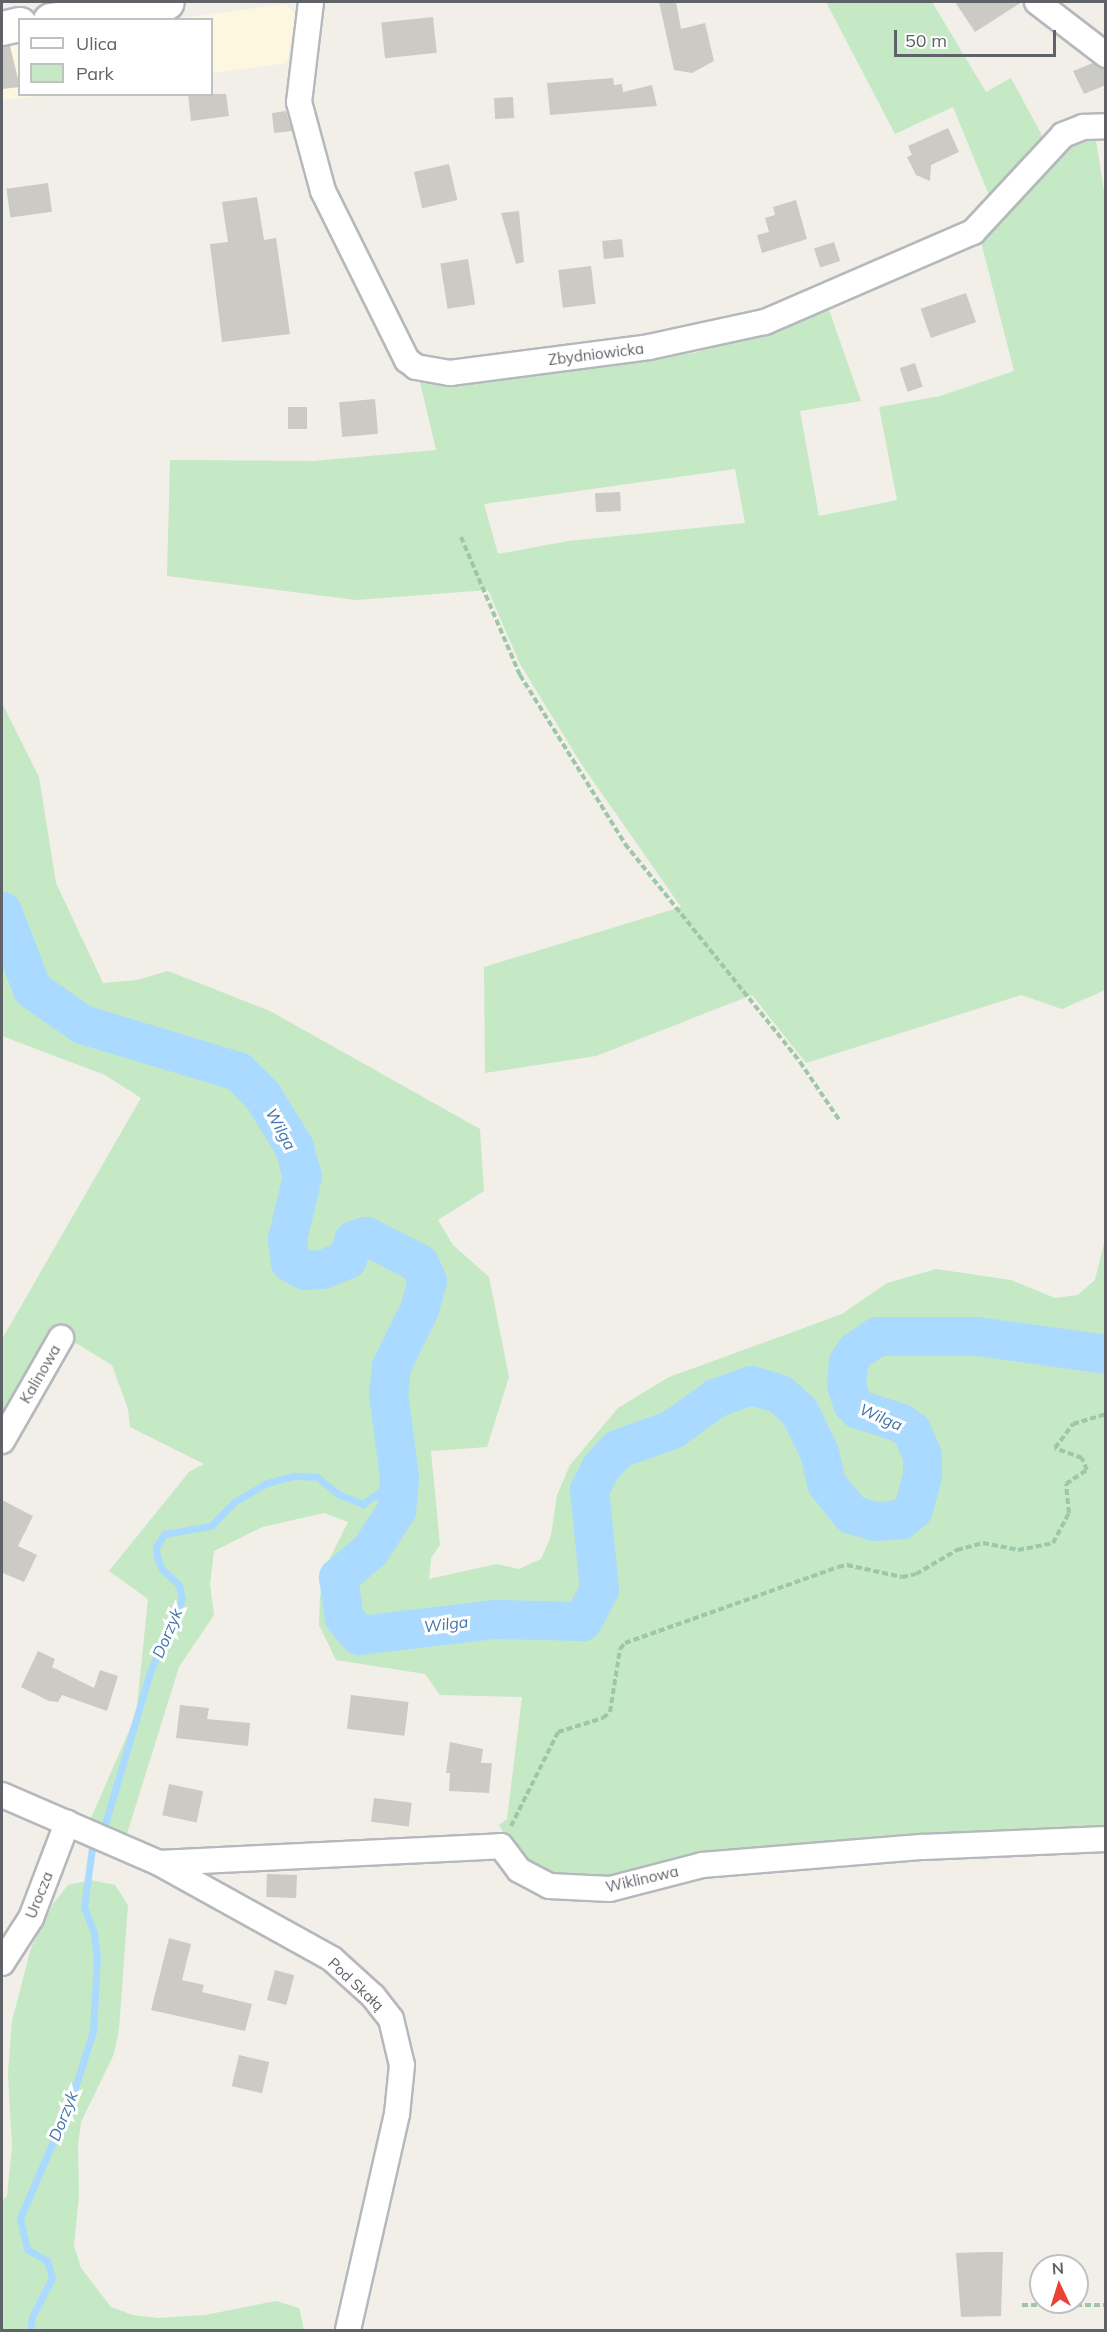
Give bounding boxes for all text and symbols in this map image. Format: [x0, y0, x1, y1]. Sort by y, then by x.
legend [18, 18, 213, 96]
scale bar [897, 18, 1059, 56]
text: 50 m [905, 29, 947, 52]
text: Ulica [76, 32, 117, 55]
text: Park [76, 62, 114, 85]
street label: Zbydniowicka [547, 339, 645, 369]
water label: Wilga [262, 1105, 300, 1153]
street label: Kalinowa [16, 1341, 64, 1407]
water label: Wilga [857, 1399, 905, 1435]
water label: Dorzyk [148, 1605, 186, 1661]
water label: Wilga [423, 1612, 469, 1636]
street label: Wiklinowa [604, 1862, 680, 1896]
street label: Urocza [21, 1869, 57, 1921]
street label: Pod Skałą [324, 1954, 388, 2014]
water label: Dorzyk [44, 2088, 82, 2144]
north arrow [1029, 2254, 1089, 2314]
text: N [1051, 2258, 1065, 2278]

